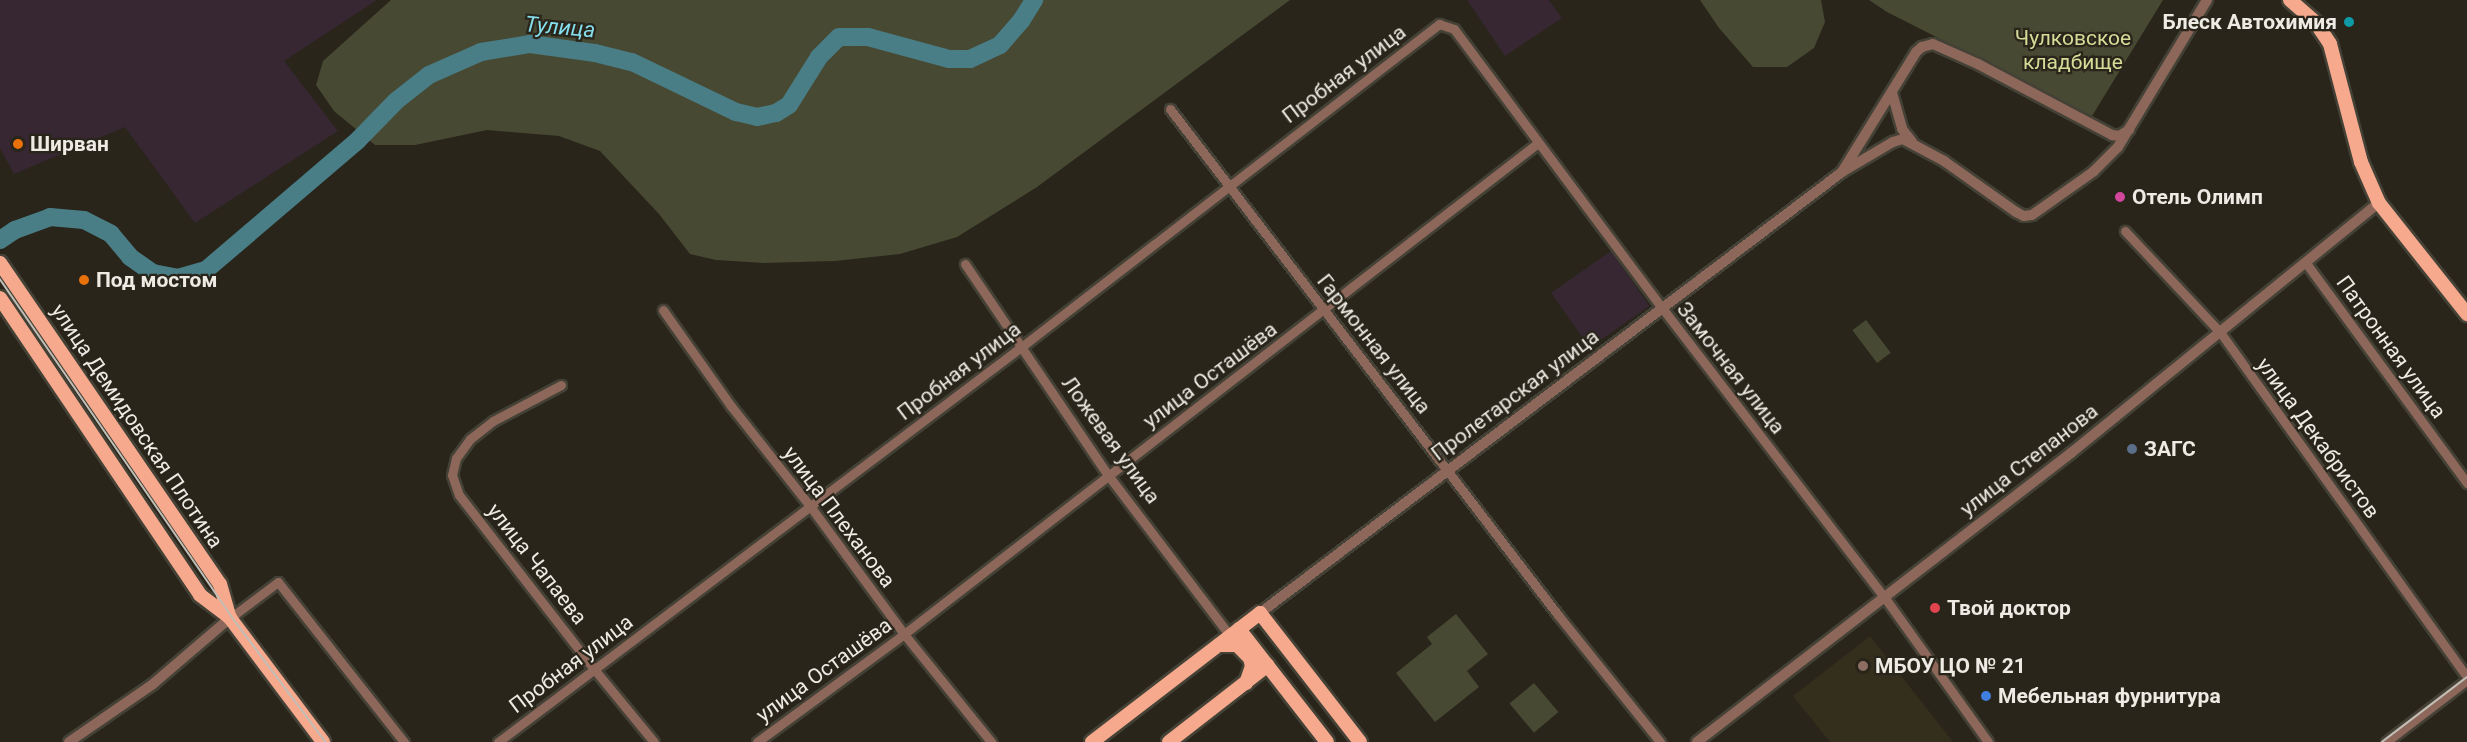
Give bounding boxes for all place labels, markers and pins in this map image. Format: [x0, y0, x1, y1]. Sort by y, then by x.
place label: Блеск Автохимия [2163, 9, 2337, 35]
marker: Блеск Автохимия [2342, 15, 2356, 29]
place label: Ширван [30, 131, 109, 157]
marker: Ширван [11, 137, 25, 151]
place label: Отель Олимп [2132, 184, 2263, 210]
marker: Отель Олимп [2113, 190, 2127, 204]
place label: Под мостом [96, 267, 217, 293]
marker: Под мостом [77, 273, 91, 287]
place label: ЗАГС [2144, 436, 2196, 462]
marker: ЗАГС [2125, 442, 2139, 456]
place label: Твой доктор [1947, 595, 2071, 621]
marker: Твой доктор [1928, 601, 1942, 615]
place label: МБОУ ЦО № 21 [1875, 653, 2026, 679]
marker: МБОУ ЦО № 21 [1856, 659, 1870, 673]
place label: Мебельная фурнитура [1998, 683, 2221, 709]
marker: Мебельная фурнитура [1979, 689, 1993, 703]

